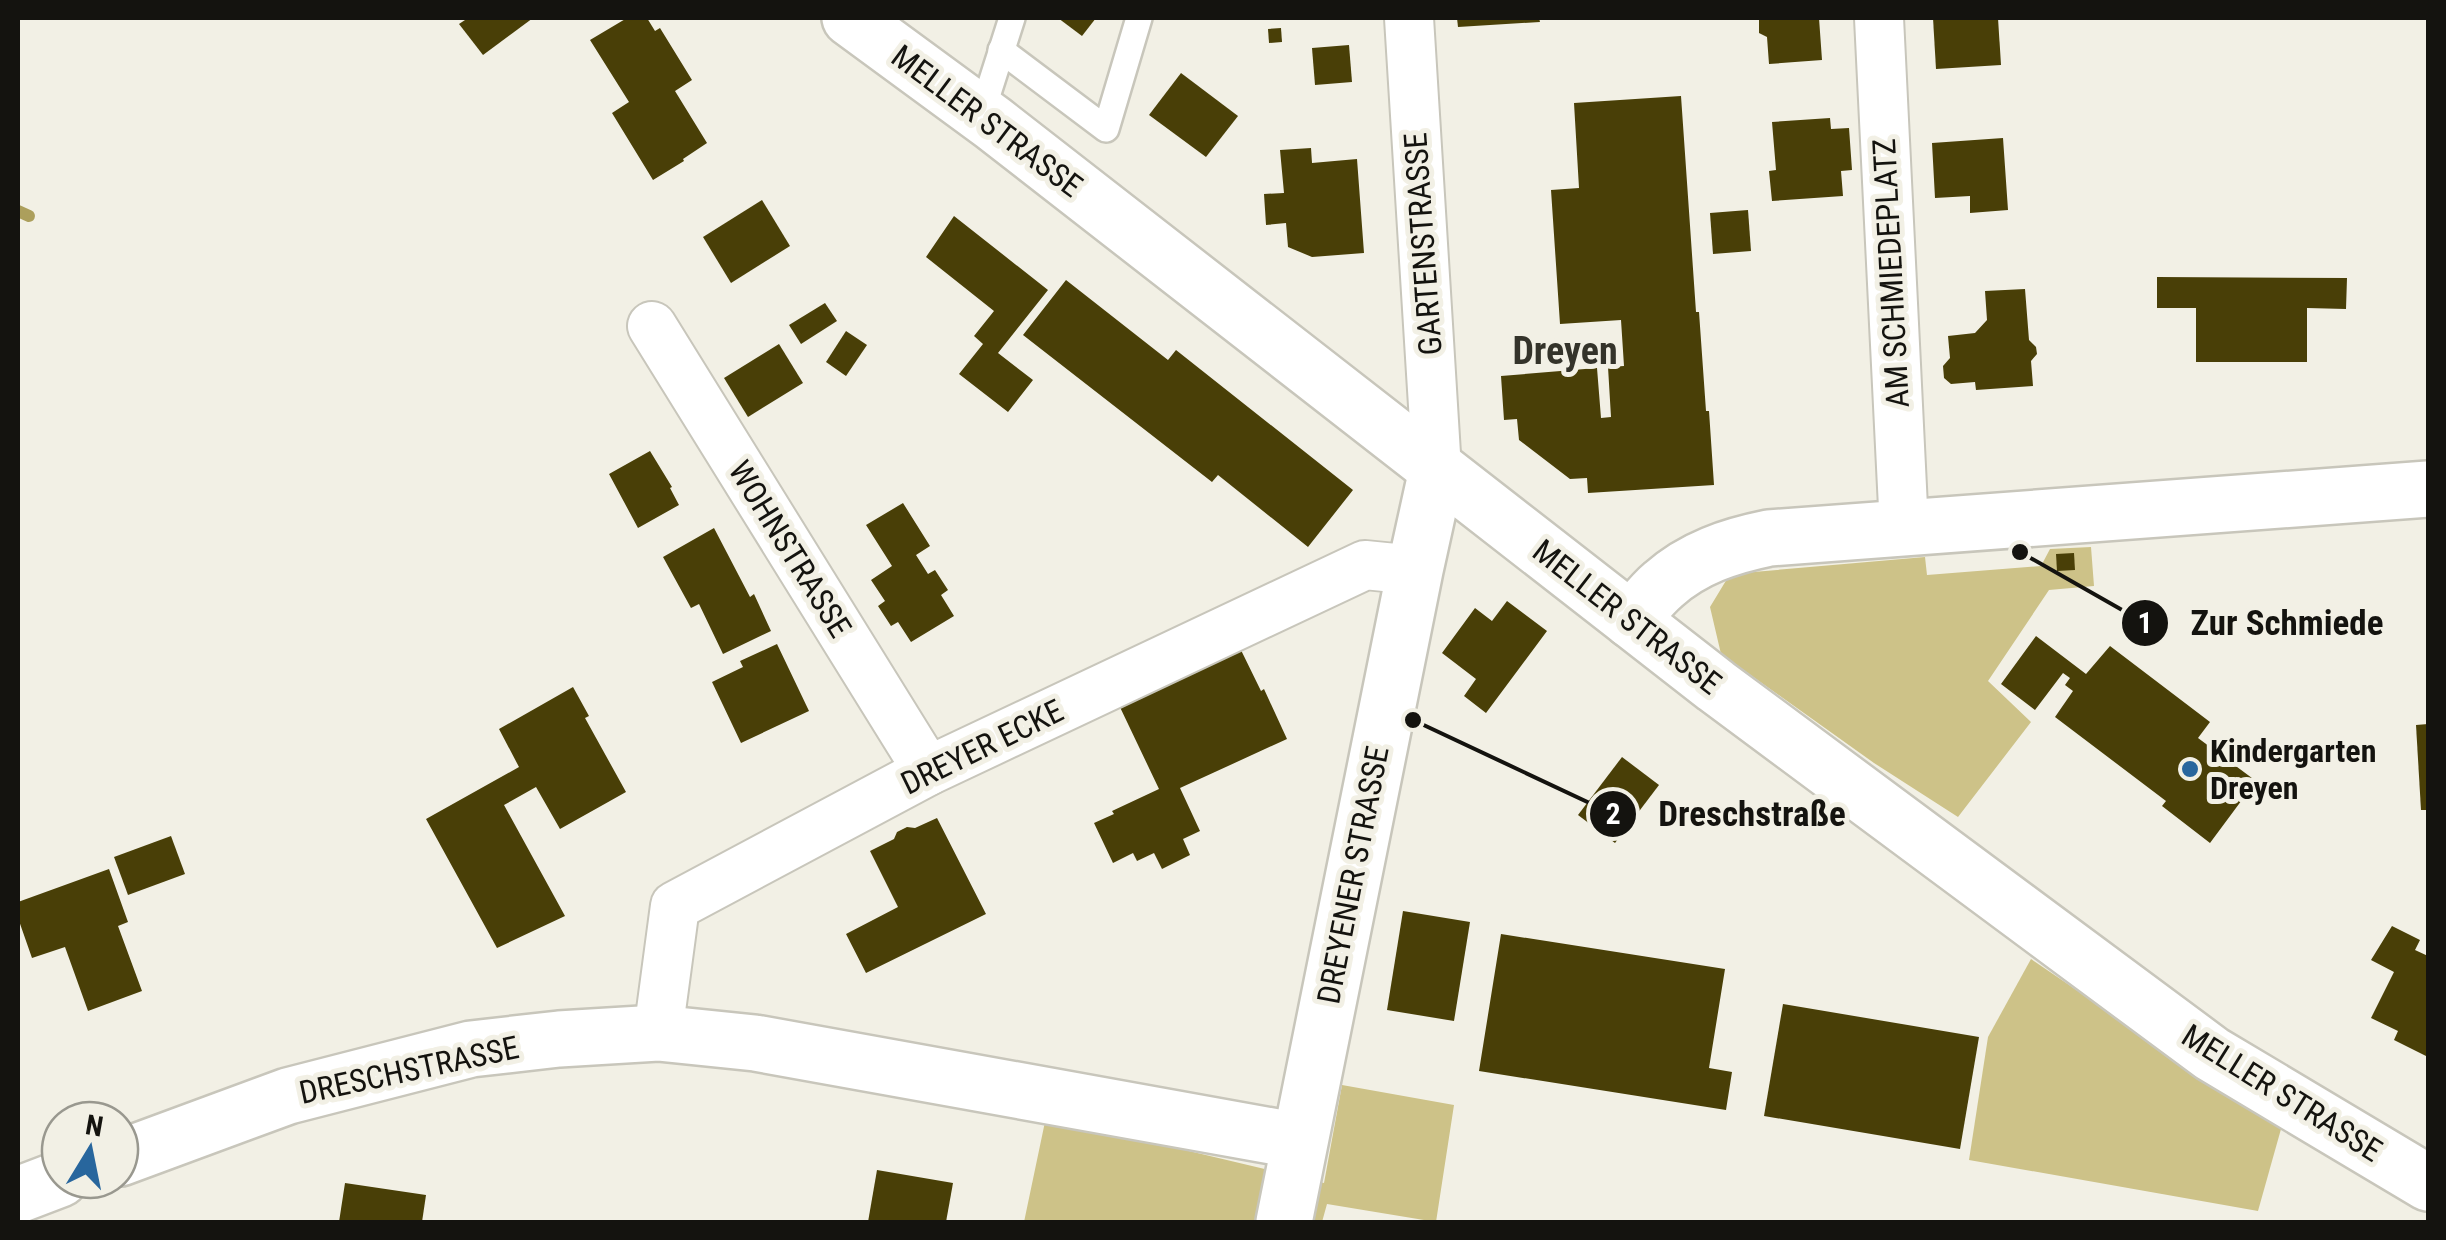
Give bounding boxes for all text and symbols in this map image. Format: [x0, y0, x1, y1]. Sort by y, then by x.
street label: MELLER STRASSE [884, 37, 1090, 205]
street label: GARTENSTRASSE [1396, 131, 1450, 357]
street label: AM SCHMIEDEPLATZ [1865, 137, 1917, 409]
district label: Dreyen [1512, 329, 1618, 373]
street label: WOHNSTRASSE [721, 454, 859, 644]
street label: MELLER STRASSE [1525, 532, 1729, 702]
callout: Zur Schmiede [2120, 590, 2403, 655]
text: Zur Schmiede [2191, 603, 2383, 644]
text: 1 [2137, 605, 2153, 640]
street label: DREYER ECKE [895, 691, 1069, 803]
place label: Kindergarten Dreyen [2210, 732, 2376, 807]
street label: DREYENER STRASSE [1309, 743, 1397, 1007]
marker: Kindergarten Dreyen [2179, 758, 2201, 780]
callout: Dreschstraße [1588, 781, 1866, 846]
text: Dreschstraße [1658, 794, 1846, 835]
text: 2 [1605, 796, 1621, 831]
street label: MELLER STRASSE [2175, 1016, 2389, 1170]
street label: DRESCHSTRASSE [296, 1028, 522, 1112]
north arrow [40, 1100, 140, 1200]
text: N [83, 1108, 106, 1144]

